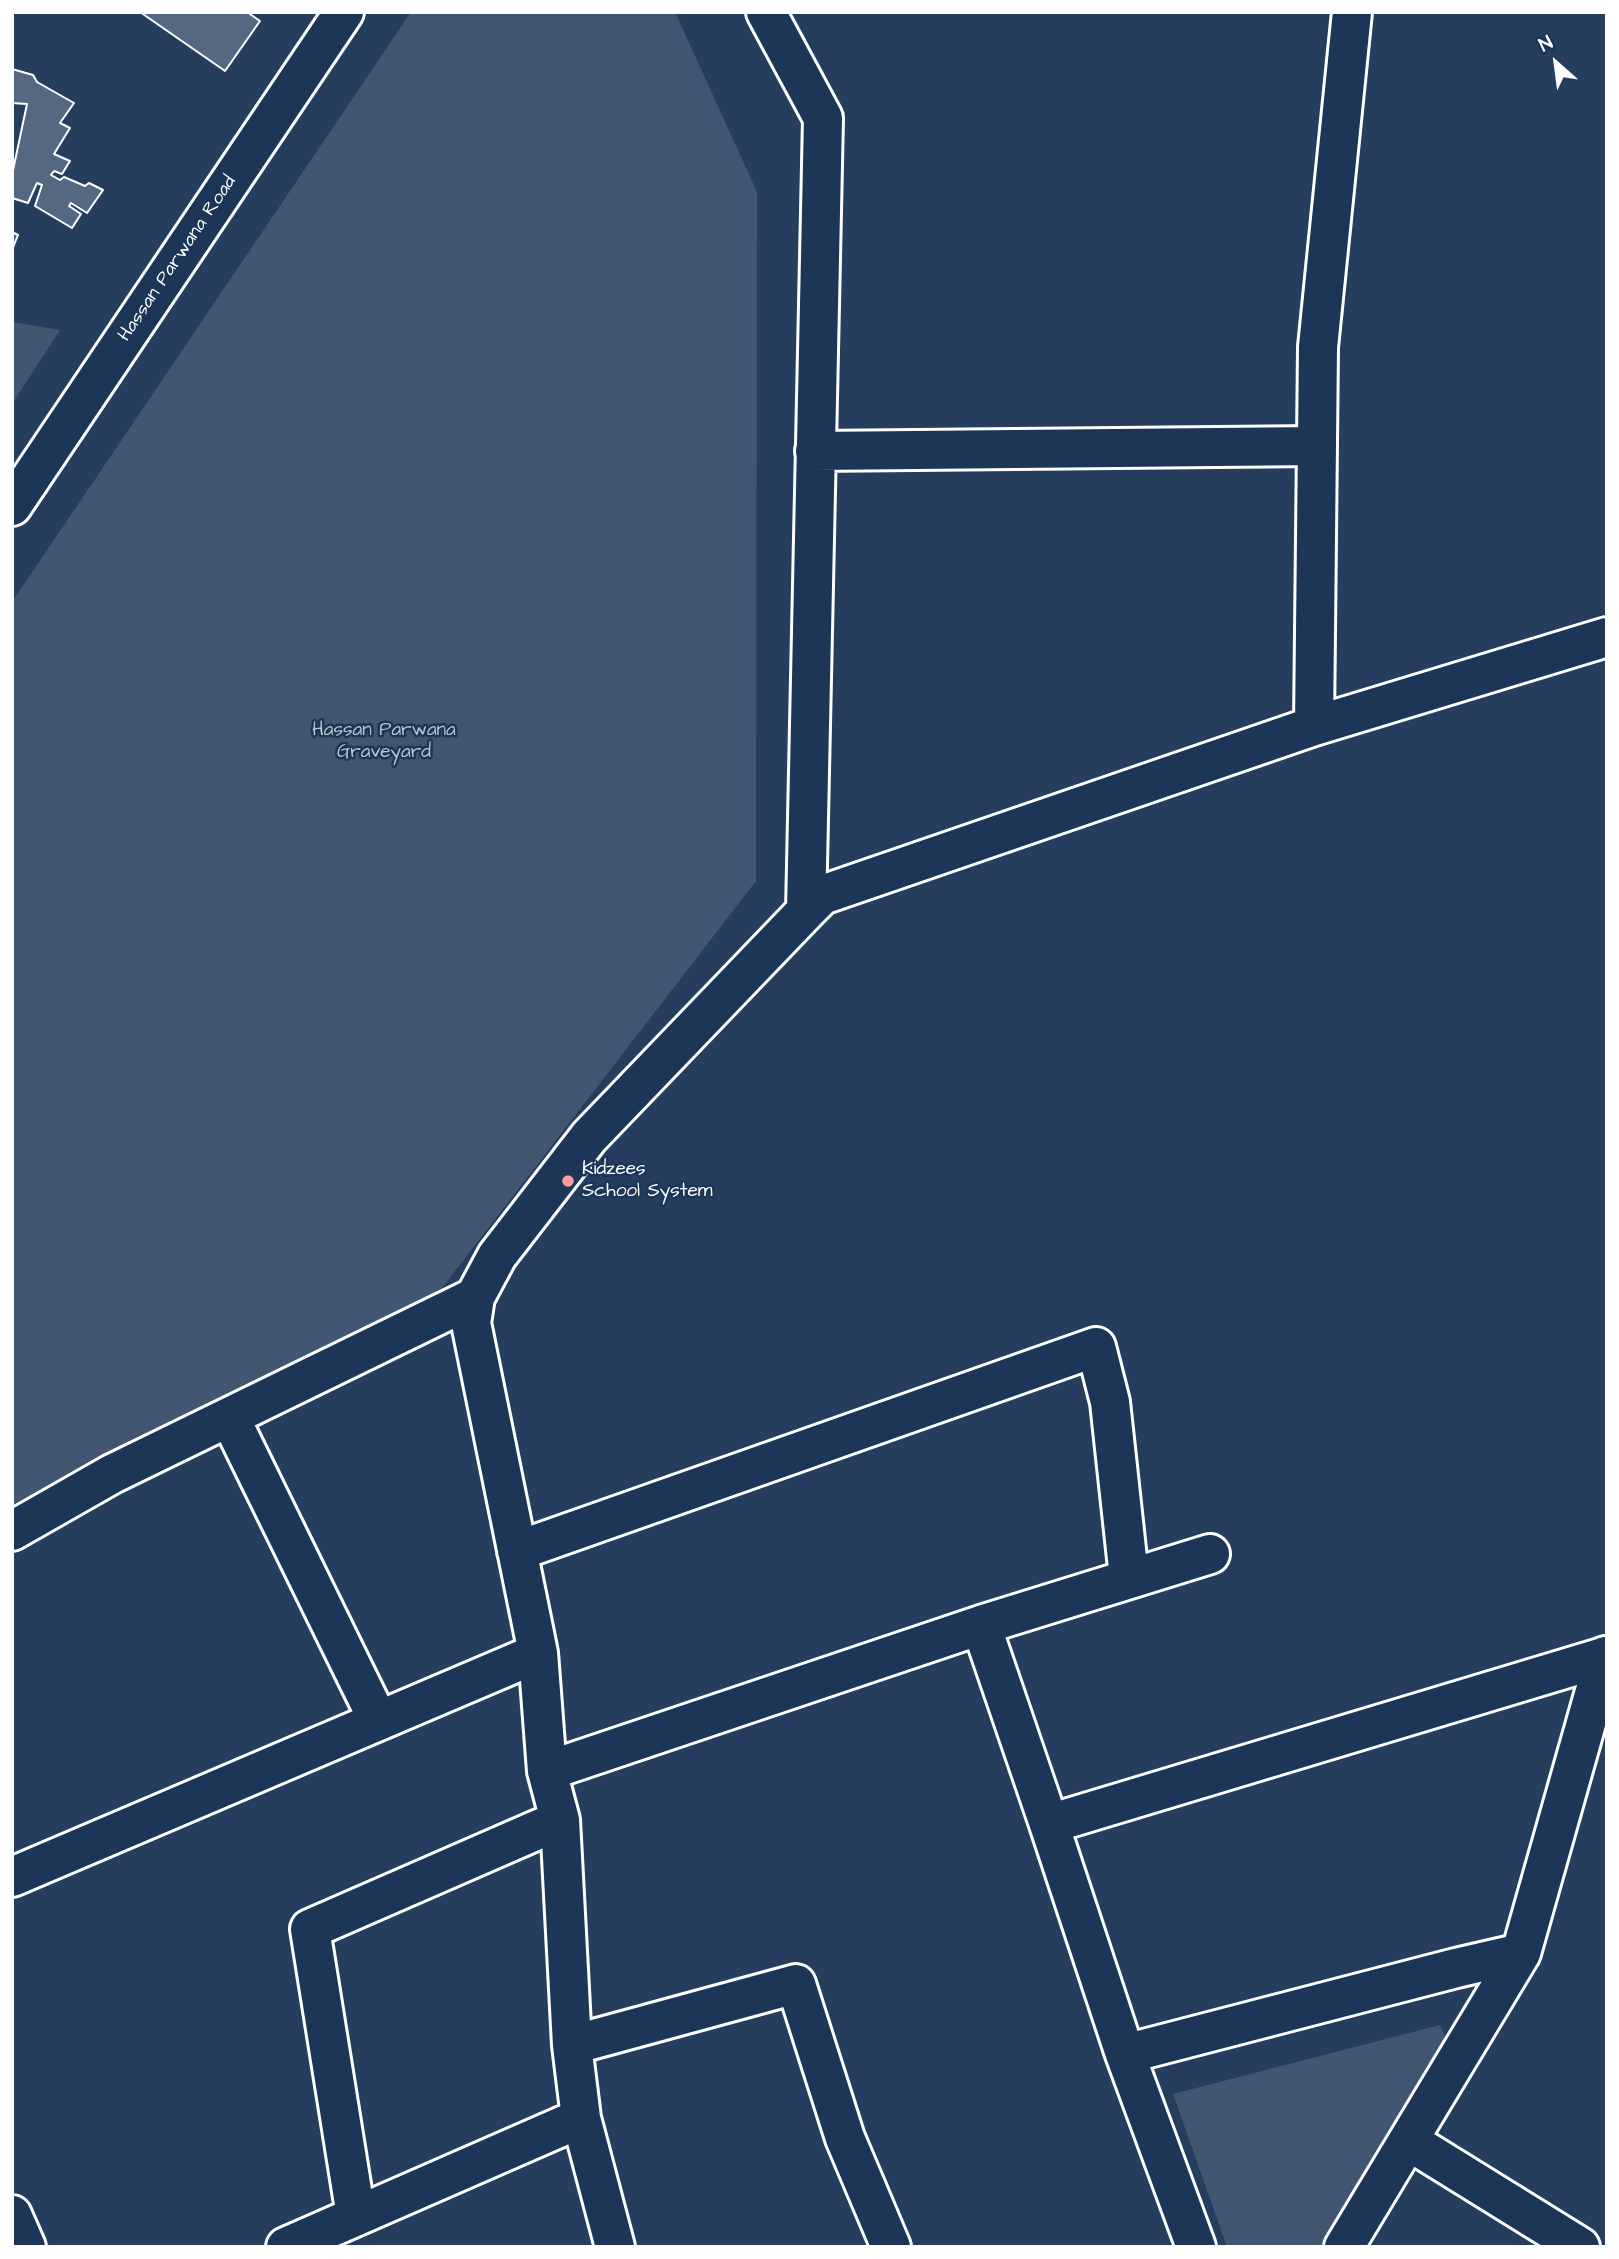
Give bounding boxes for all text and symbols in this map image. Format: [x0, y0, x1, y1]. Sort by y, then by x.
north arrow [1521, 28, 1591, 98]
text: N [1534, 29, 1558, 59]
street label: Hassan Parwana Road [114, 172, 242, 346]
park label: Hassan Parwana Graveyard [312, 720, 456, 764]
place label: Kidzees School System [582, 1159, 713, 1203]
marker: Kidzees School System [560, 1173, 576, 1189]

